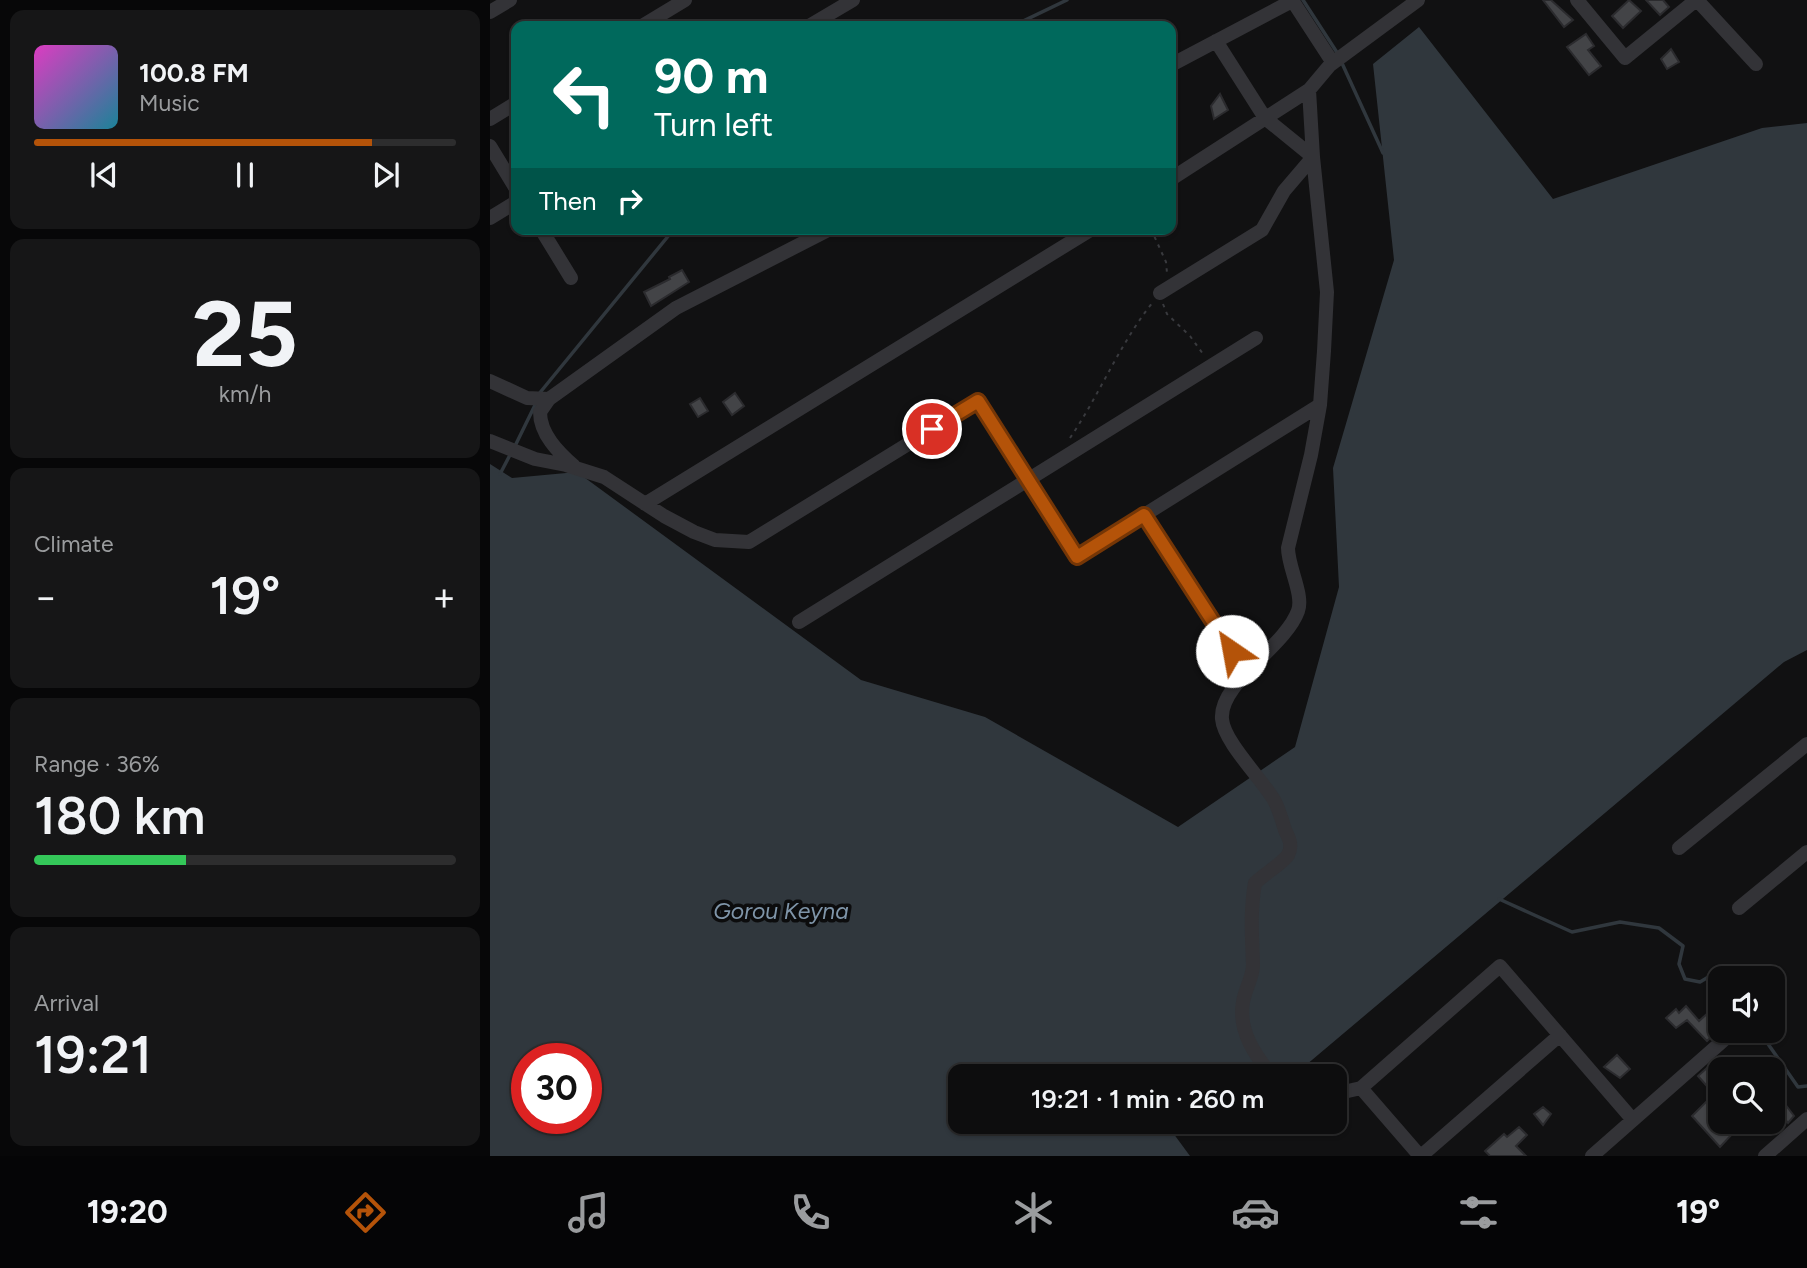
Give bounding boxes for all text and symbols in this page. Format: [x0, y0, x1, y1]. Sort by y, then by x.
text: 90 m [654, 46, 769, 105]
icon: left [539, 49, 630, 140]
text: 100.8 FM [139, 57, 249, 89]
text: Music [139, 89, 200, 117]
text: Turn left [654, 106, 773, 144]
icon: previous [85, 156, 123, 194]
icon: pause [226, 156, 264, 194]
icon: next [367, 156, 405, 194]
icon: right [611, 182, 649, 220]
text: Then [539, 185, 597, 217]
text: 25 [192, 280, 298, 389]
text: km/h [219, 380, 271, 408]
pin [902, 399, 962, 459]
icon: arrive [913, 410, 951, 448]
text: Climate [34, 530, 113, 558]
text: 19° [209, 565, 281, 627]
text: − [34, 574, 58, 620]
text: + [432, 574, 456, 620]
position arrow [1195, 614, 1269, 688]
text: Range · 36% [34, 750, 160, 778]
text: 180 km [34, 785, 206, 847]
water label: Gorou Keyna [713, 897, 849, 925]
map controls [1708, 966, 1785, 1134]
button: sound [1708, 966, 1785, 1043]
text: Arrival [34, 989, 99, 1017]
text: 19:21 [34, 1024, 152, 1086]
speed limit sign: 30 [511, 1043, 602, 1134]
button: search [1708, 1057, 1785, 1134]
text: 19:21 · 1 min · 260 m [1031, 1083, 1264, 1115]
icon: directions [341, 1188, 390, 1237]
icon: music [564, 1188, 613, 1237]
icon: phone [786, 1188, 835, 1237]
icon: climate [1009, 1188, 1058, 1237]
icon: car [1231, 1188, 1280, 1237]
icon: filters [1454, 1188, 1503, 1237]
text: 19:20 [87, 1193, 168, 1231]
text: 19° [1676, 1193, 1720, 1231]

